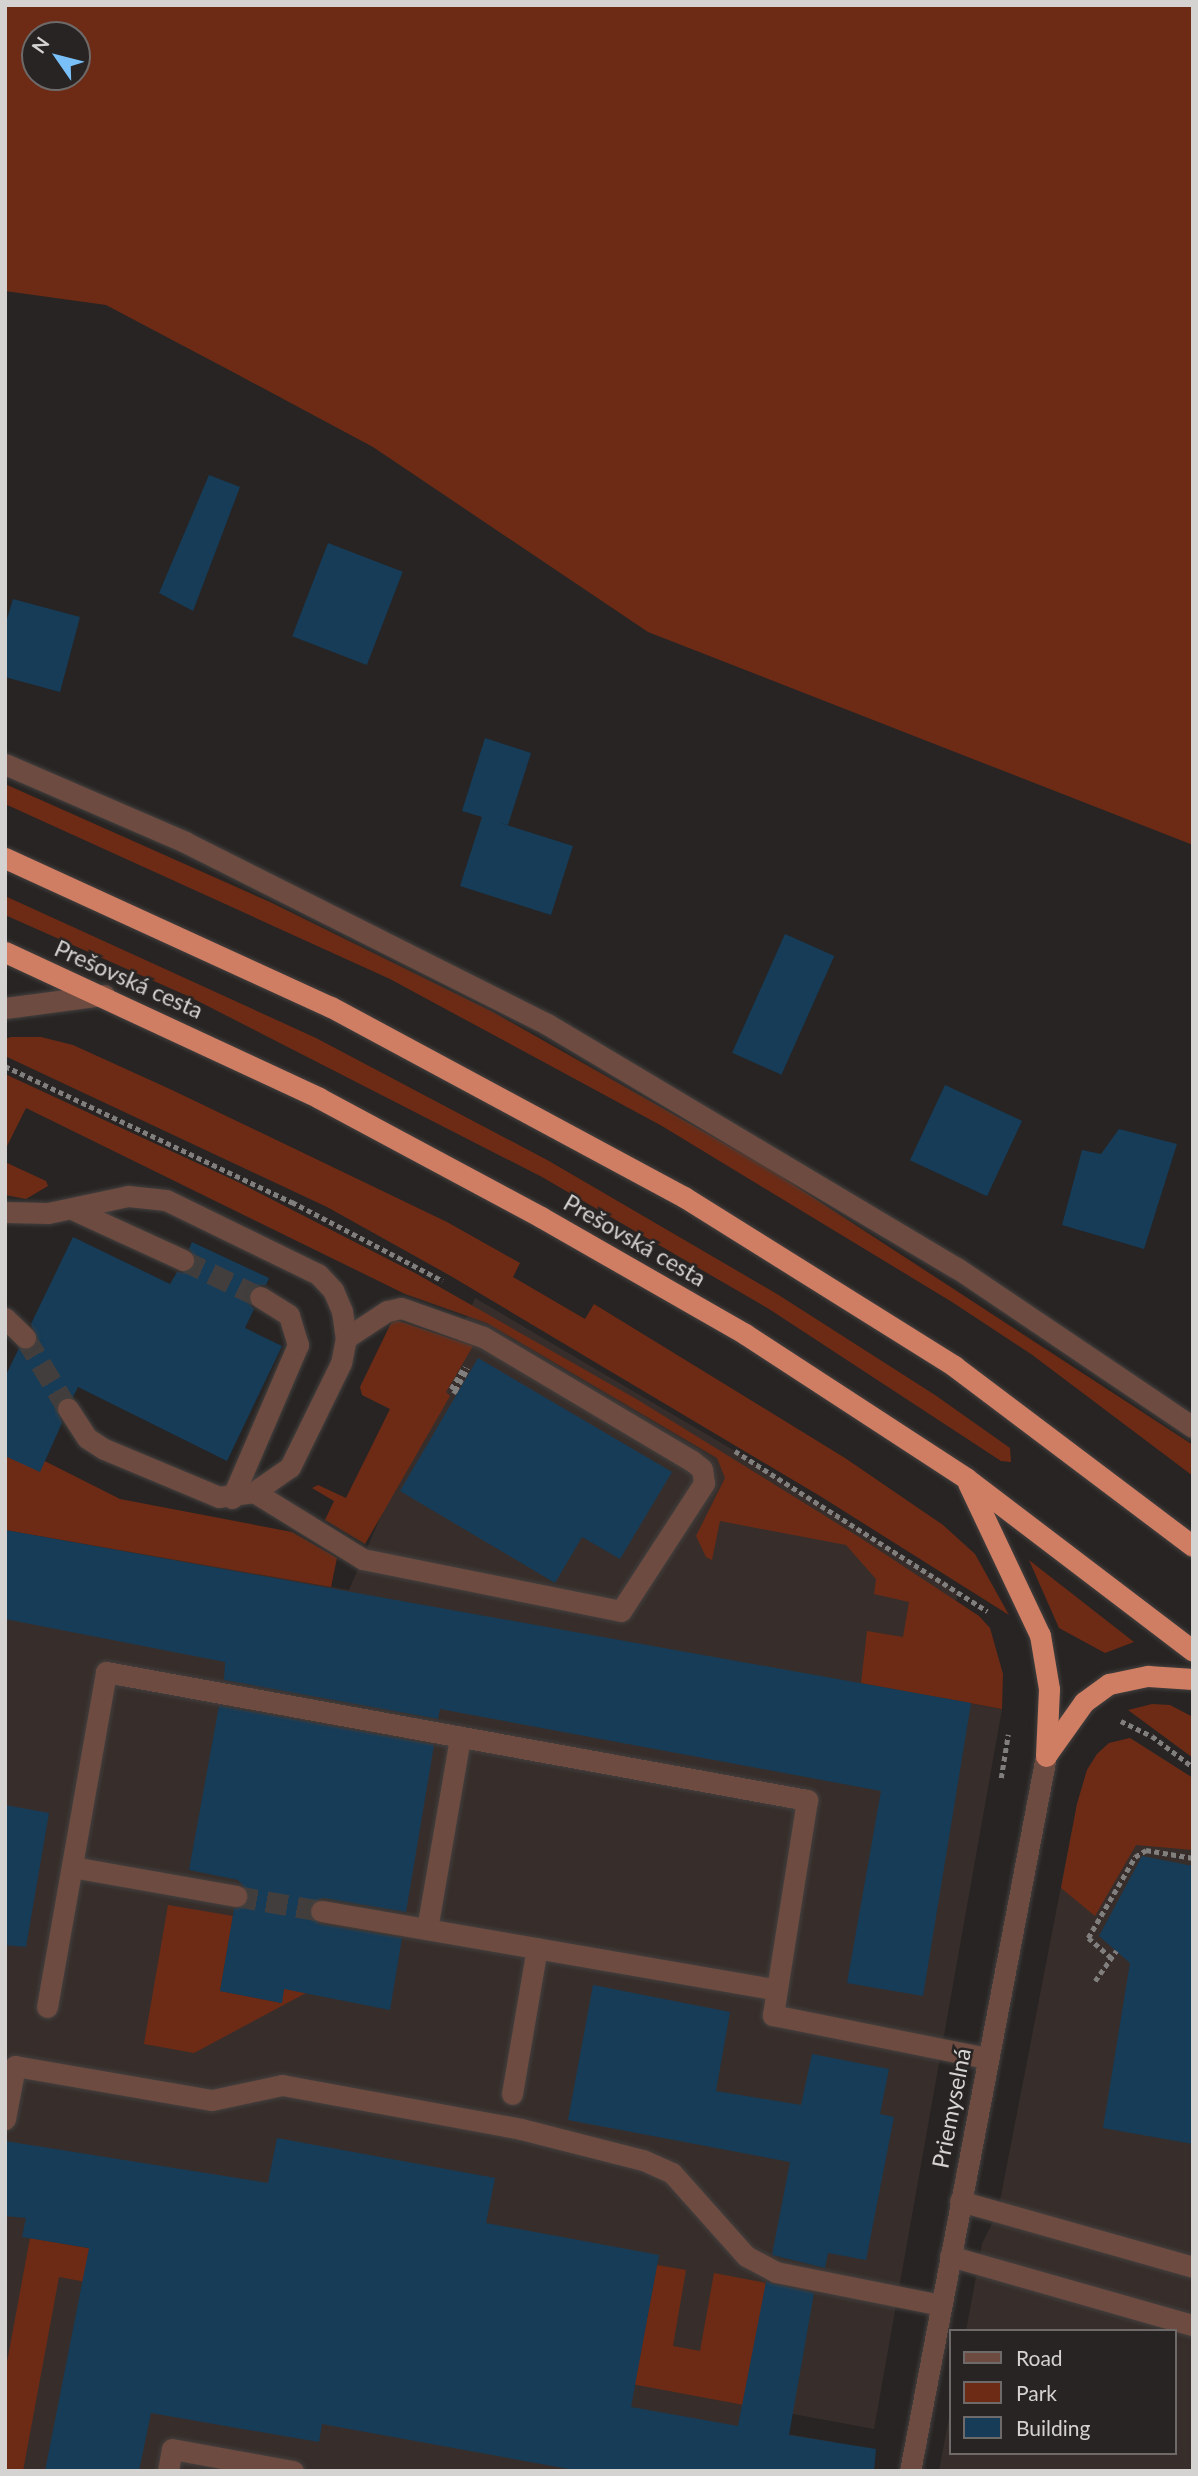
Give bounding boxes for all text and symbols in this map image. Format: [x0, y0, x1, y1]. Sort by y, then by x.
north arrow [21, 21, 91, 91]
text: N [26, 32, 54, 57]
street label: Prešovská cesta [51, 934, 207, 1024]
street label: Prešovská cesta [559, 1188, 711, 1292]
street label: Priemyselná [926, 2046, 976, 2170]
legend [950, 2329, 1177, 2455]
text: Road [1016, 2345, 1063, 2370]
text: Park [1016, 2380, 1057, 2405]
text: Building [1016, 2415, 1091, 2440]

